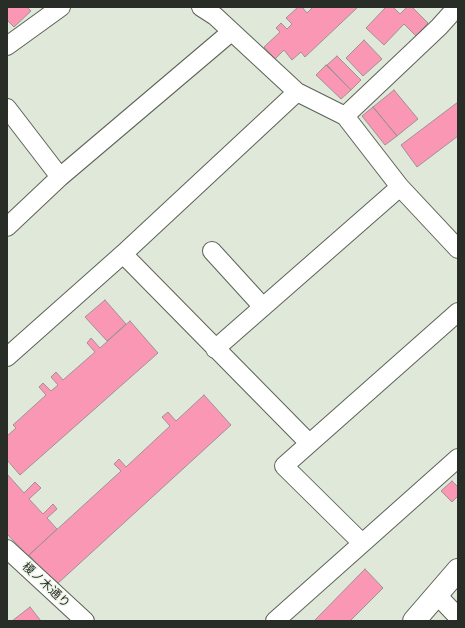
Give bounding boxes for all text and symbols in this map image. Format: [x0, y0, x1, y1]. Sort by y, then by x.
street label: 榎ノ木通り [19, 559, 73, 611]

